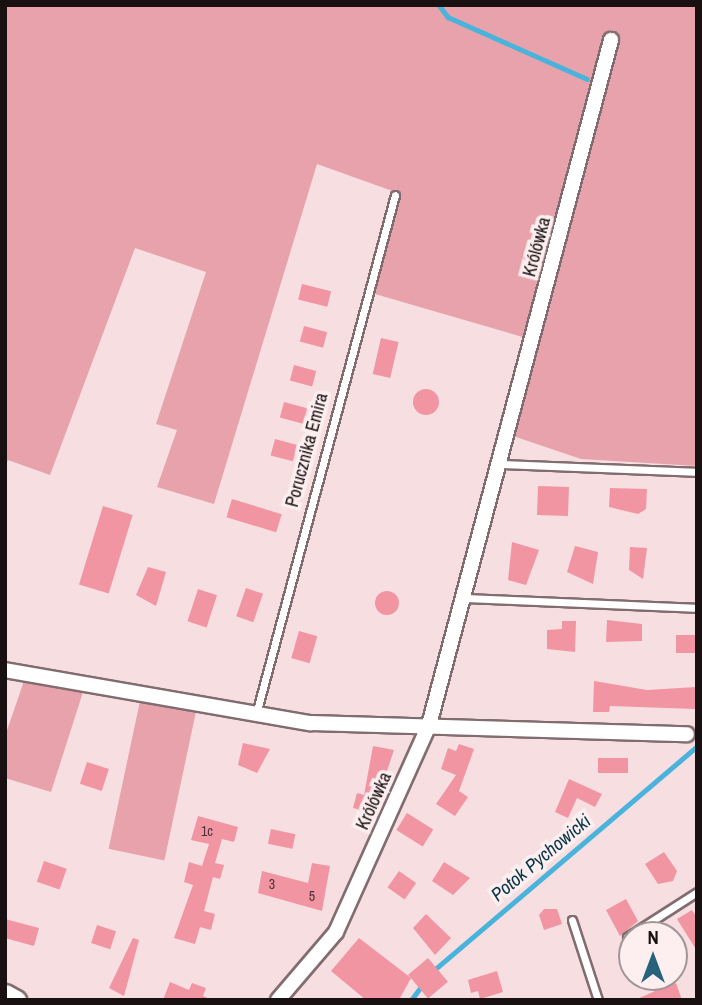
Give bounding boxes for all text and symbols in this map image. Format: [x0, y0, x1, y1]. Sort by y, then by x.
street label: Królówka [519, 215, 555, 279]
street label: Porucznika Emira [281, 391, 333, 509]
street label: Królówka [352, 769, 396, 833]
water label: Potok Pychowicki [487, 810, 595, 906]
house number: 1c [201, 823, 213, 839]
house number: 3 [269, 876, 275, 892]
house number: 5 [309, 888, 315, 904]
north arrow [618, 921, 688, 991]
text: N [647, 924, 659, 950]

